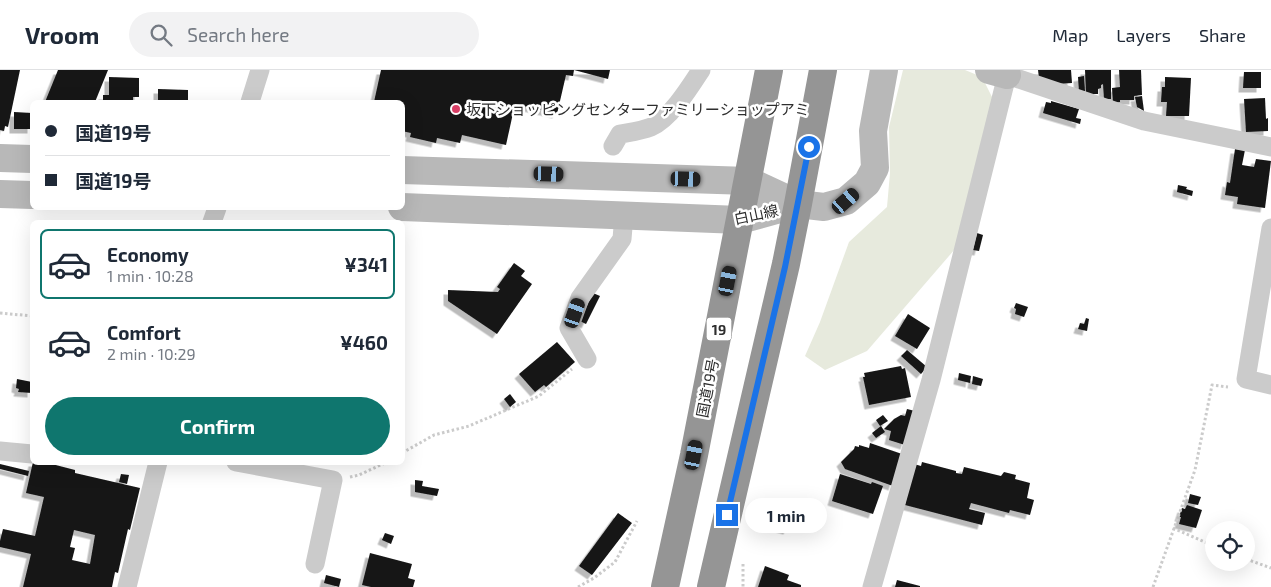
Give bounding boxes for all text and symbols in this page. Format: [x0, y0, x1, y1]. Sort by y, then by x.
search box [129, 12, 479, 57]
text: Vroom [25, 20, 99, 49]
icon: search [147, 21, 175, 49]
text: Search here [187, 23, 289, 46]
text: Map [1052, 24, 1088, 46]
text: Layers [1116, 24, 1171, 46]
text: Share [1199, 24, 1246, 46]
place label: 坂下ショッピングセンターファミリーショップアミ [466, 100, 810, 118]
marker: 坂下ショッピングセンターファミリーショップアミ [450, 103, 462, 115]
text: 国道19号 [75, 121, 151, 144]
route start [798, 136, 820, 158]
car [533, 166, 564, 182]
text: 国道19号 [75, 169, 151, 192]
car [670, 171, 701, 187]
car [829, 185, 862, 217]
street label: 白山線 [732, 201, 780, 227]
icon: car [47, 242, 92, 287]
text: Economy [107, 243, 189, 266]
text: ¥341 [344, 253, 388, 276]
car [717, 265, 738, 297]
text: 1 min · 10:28 [107, 266, 194, 285]
car [563, 296, 586, 330]
road number: 19 [706, 318, 732, 340]
icon: car [47, 320, 92, 365]
text: Comfort [107, 321, 181, 344]
text: ¥460 [340, 331, 388, 354]
text: 2 min · 10:29 [107, 344, 196, 363]
street label: 国道19号 [692, 357, 722, 419]
button: Confirm [45, 397, 390, 455]
car [683, 439, 704, 471]
callout: 1 min [744, 498, 827, 532]
route end [716, 504, 738, 526]
text: 1 min [767, 506, 805, 525]
map controls [1205, 521, 1255, 571]
button: locate [1205, 521, 1255, 571]

